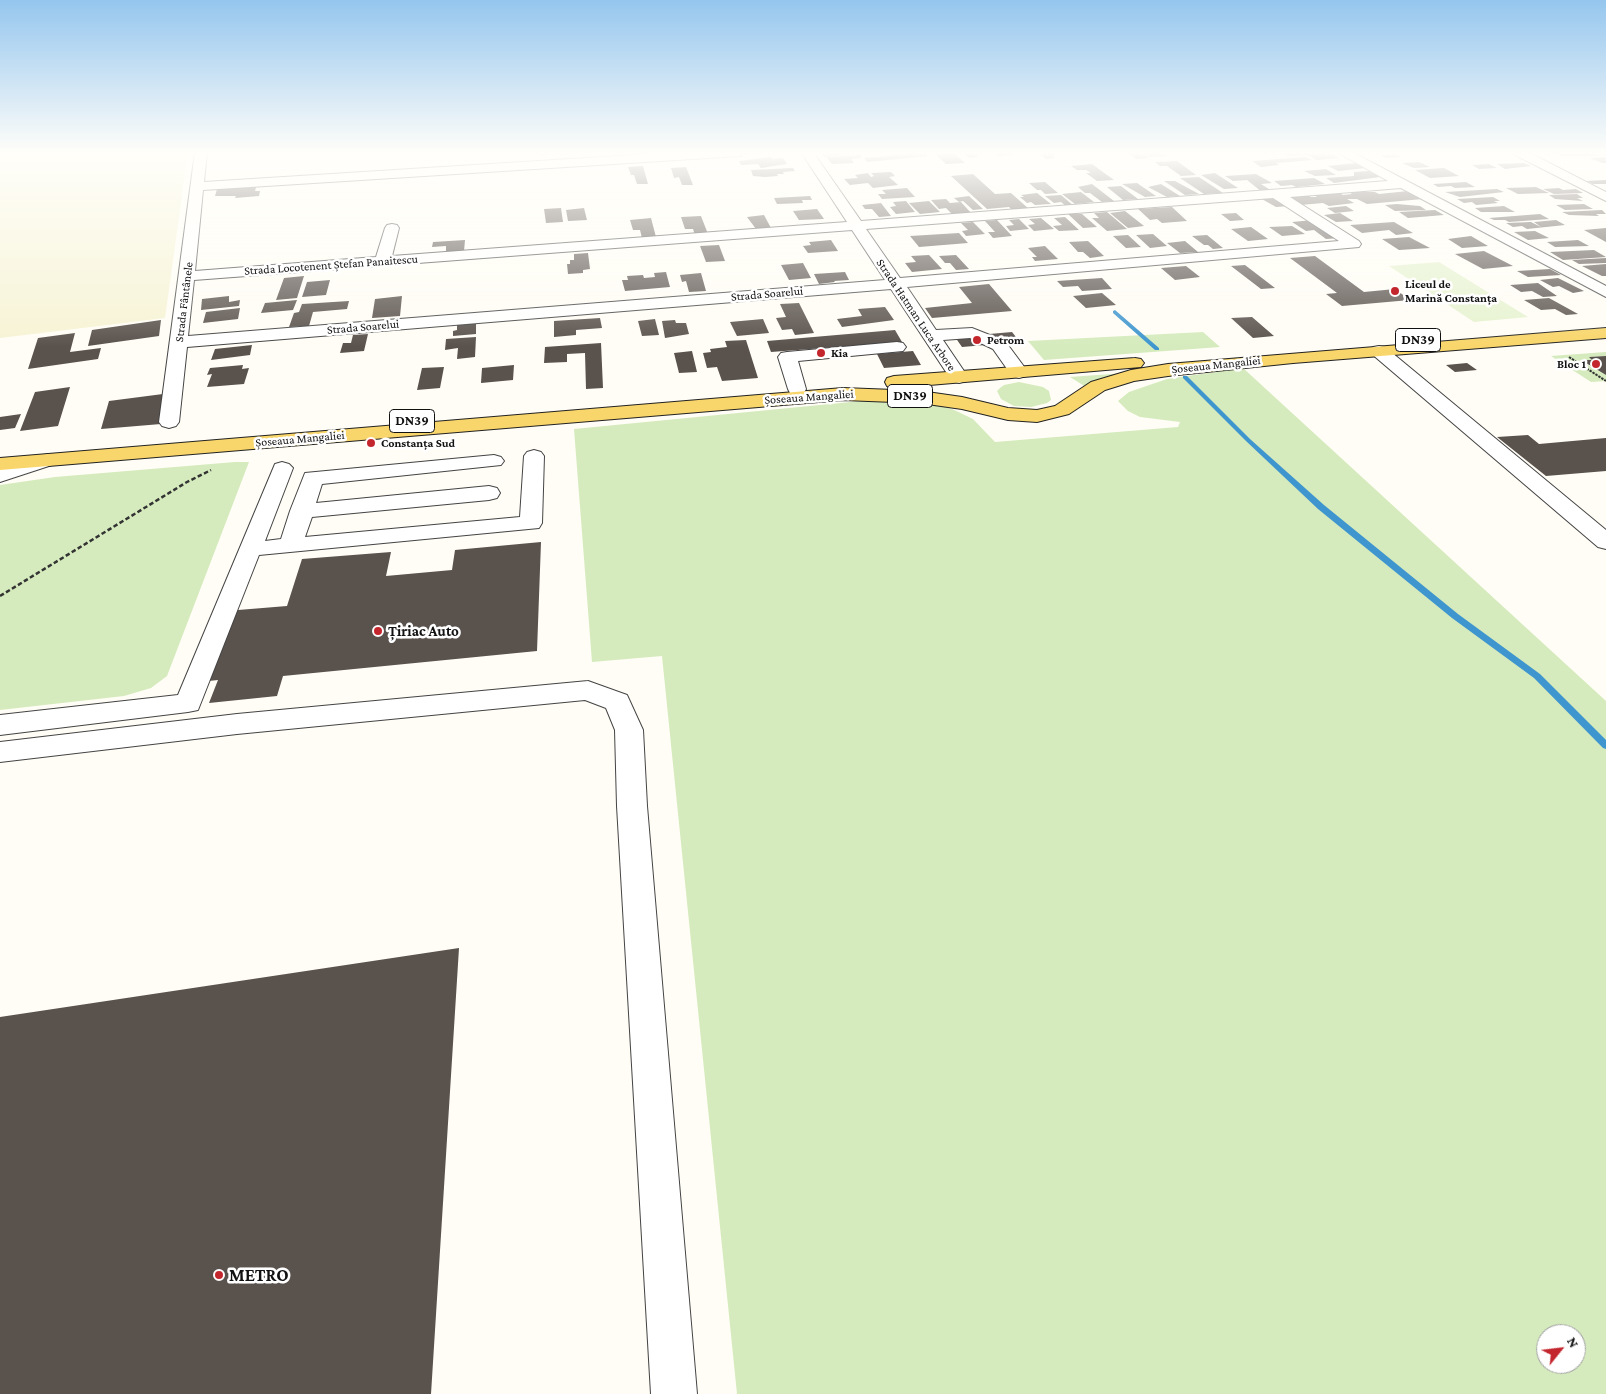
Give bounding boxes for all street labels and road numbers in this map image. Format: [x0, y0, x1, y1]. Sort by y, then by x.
street label: Strada Locotenent Ștefan Panaitescu [244, 252, 418, 278]
street label: Strada Hatman Luca Arbore [873, 256, 959, 374]
street label: Strada Fântânele [172, 261, 196, 343]
street label: Strada Soarelui [730, 284, 804, 304]
street label: Strada Soarelui [326, 317, 400, 337]
road number: DN39 [1396, 328, 1440, 352]
street label: Șoseaua Mangaliei [1171, 353, 1261, 377]
road number: DN39 [888, 384, 932, 408]
street label: Șoseaua Mangaliei [764, 387, 854, 407]
road number: DN39 [390, 410, 434, 432]
street label: Șoseaua Mangaliei [255, 428, 345, 450]

